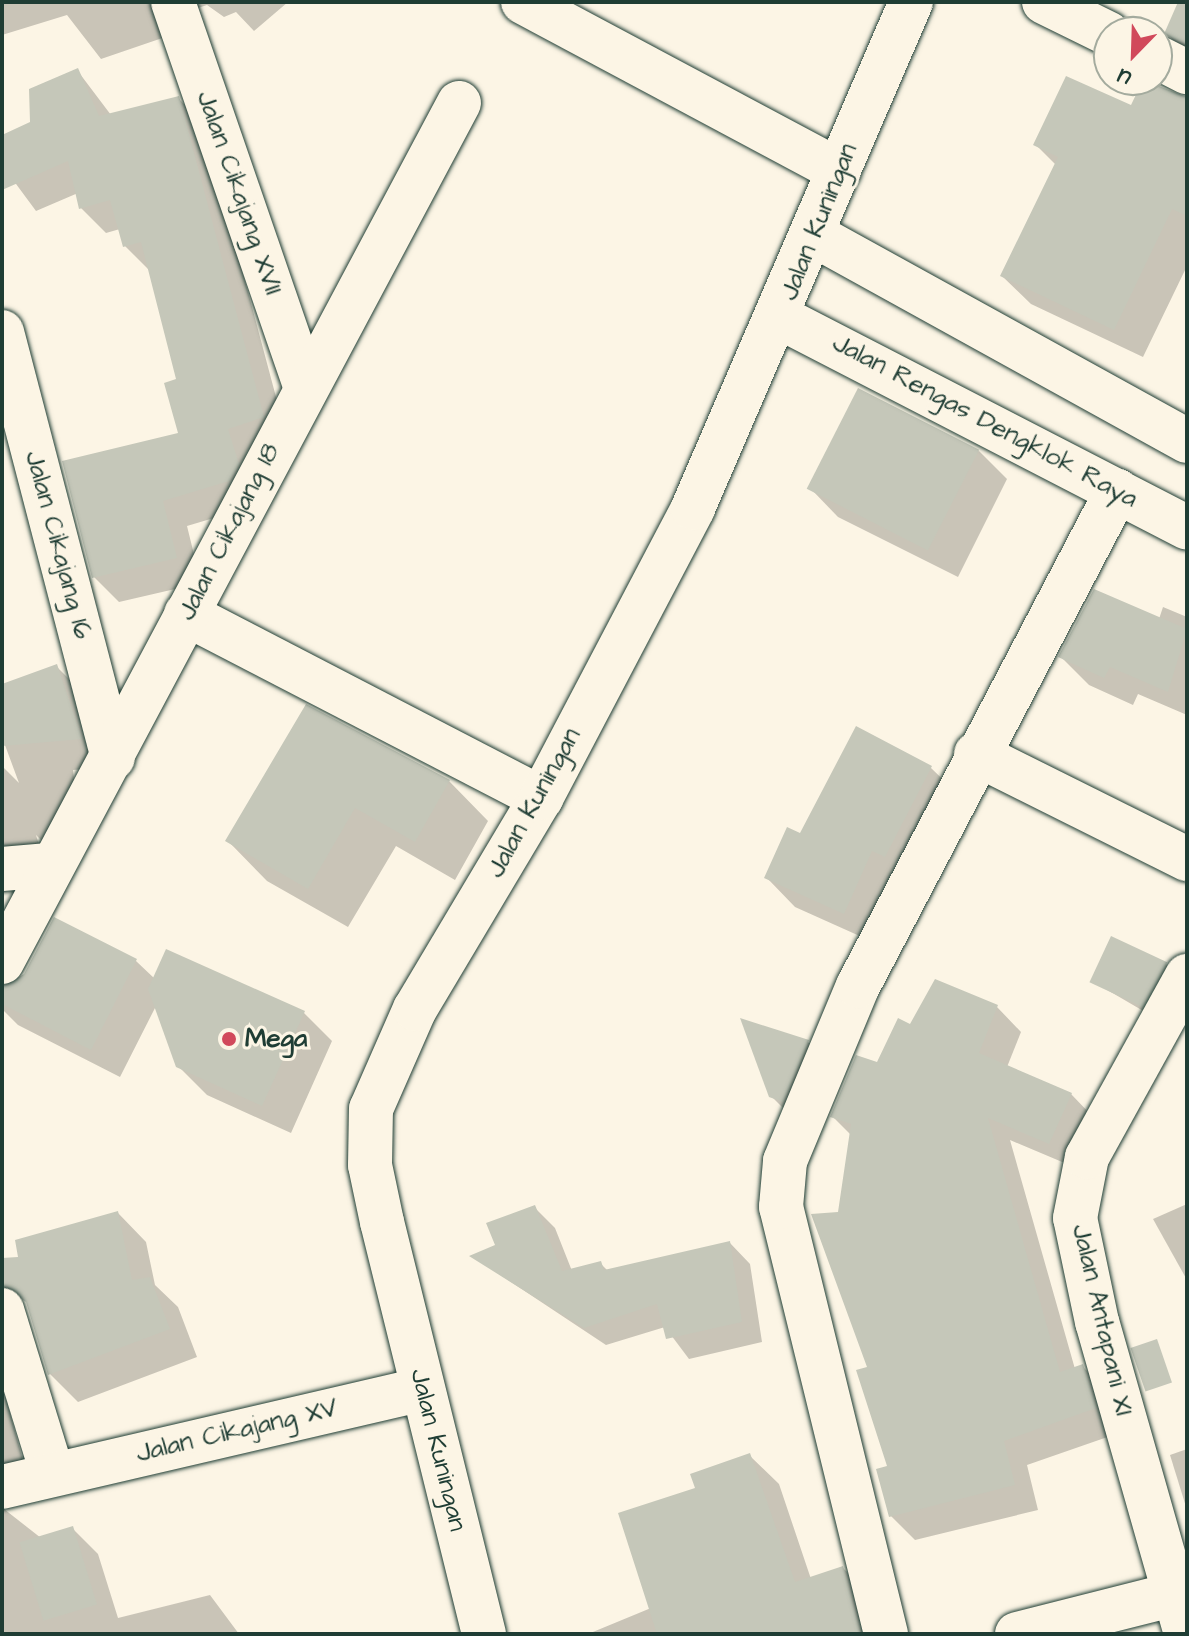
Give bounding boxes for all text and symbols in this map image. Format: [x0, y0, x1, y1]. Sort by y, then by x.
north arrow [1093, 16, 1173, 96]
text: U [1112, 60, 1136, 93]
street label: Jalan Cikajang XVII [189, 87, 289, 299]
street label: Jalan Kuningan [773, 139, 865, 305]
street label: Jalan Rengas Dengklok Raya [827, 327, 1143, 515]
street label: Jalan Cikajang 18 [171, 438, 287, 626]
street label: Jalan Cikajang 16 [18, 447, 98, 643]
street label: Jalan Kuningan [480, 723, 588, 883]
place label: Mega [245, 1023, 307, 1055]
marker: Mega [220, 1030, 238, 1048]
street label: Jalan Antapani XI [1065, 1221, 1139, 1419]
street label: Jalan Kuningan [403, 1366, 473, 1534]
street label: Jalan Cikajang XV [133, 1393, 341, 1469]

